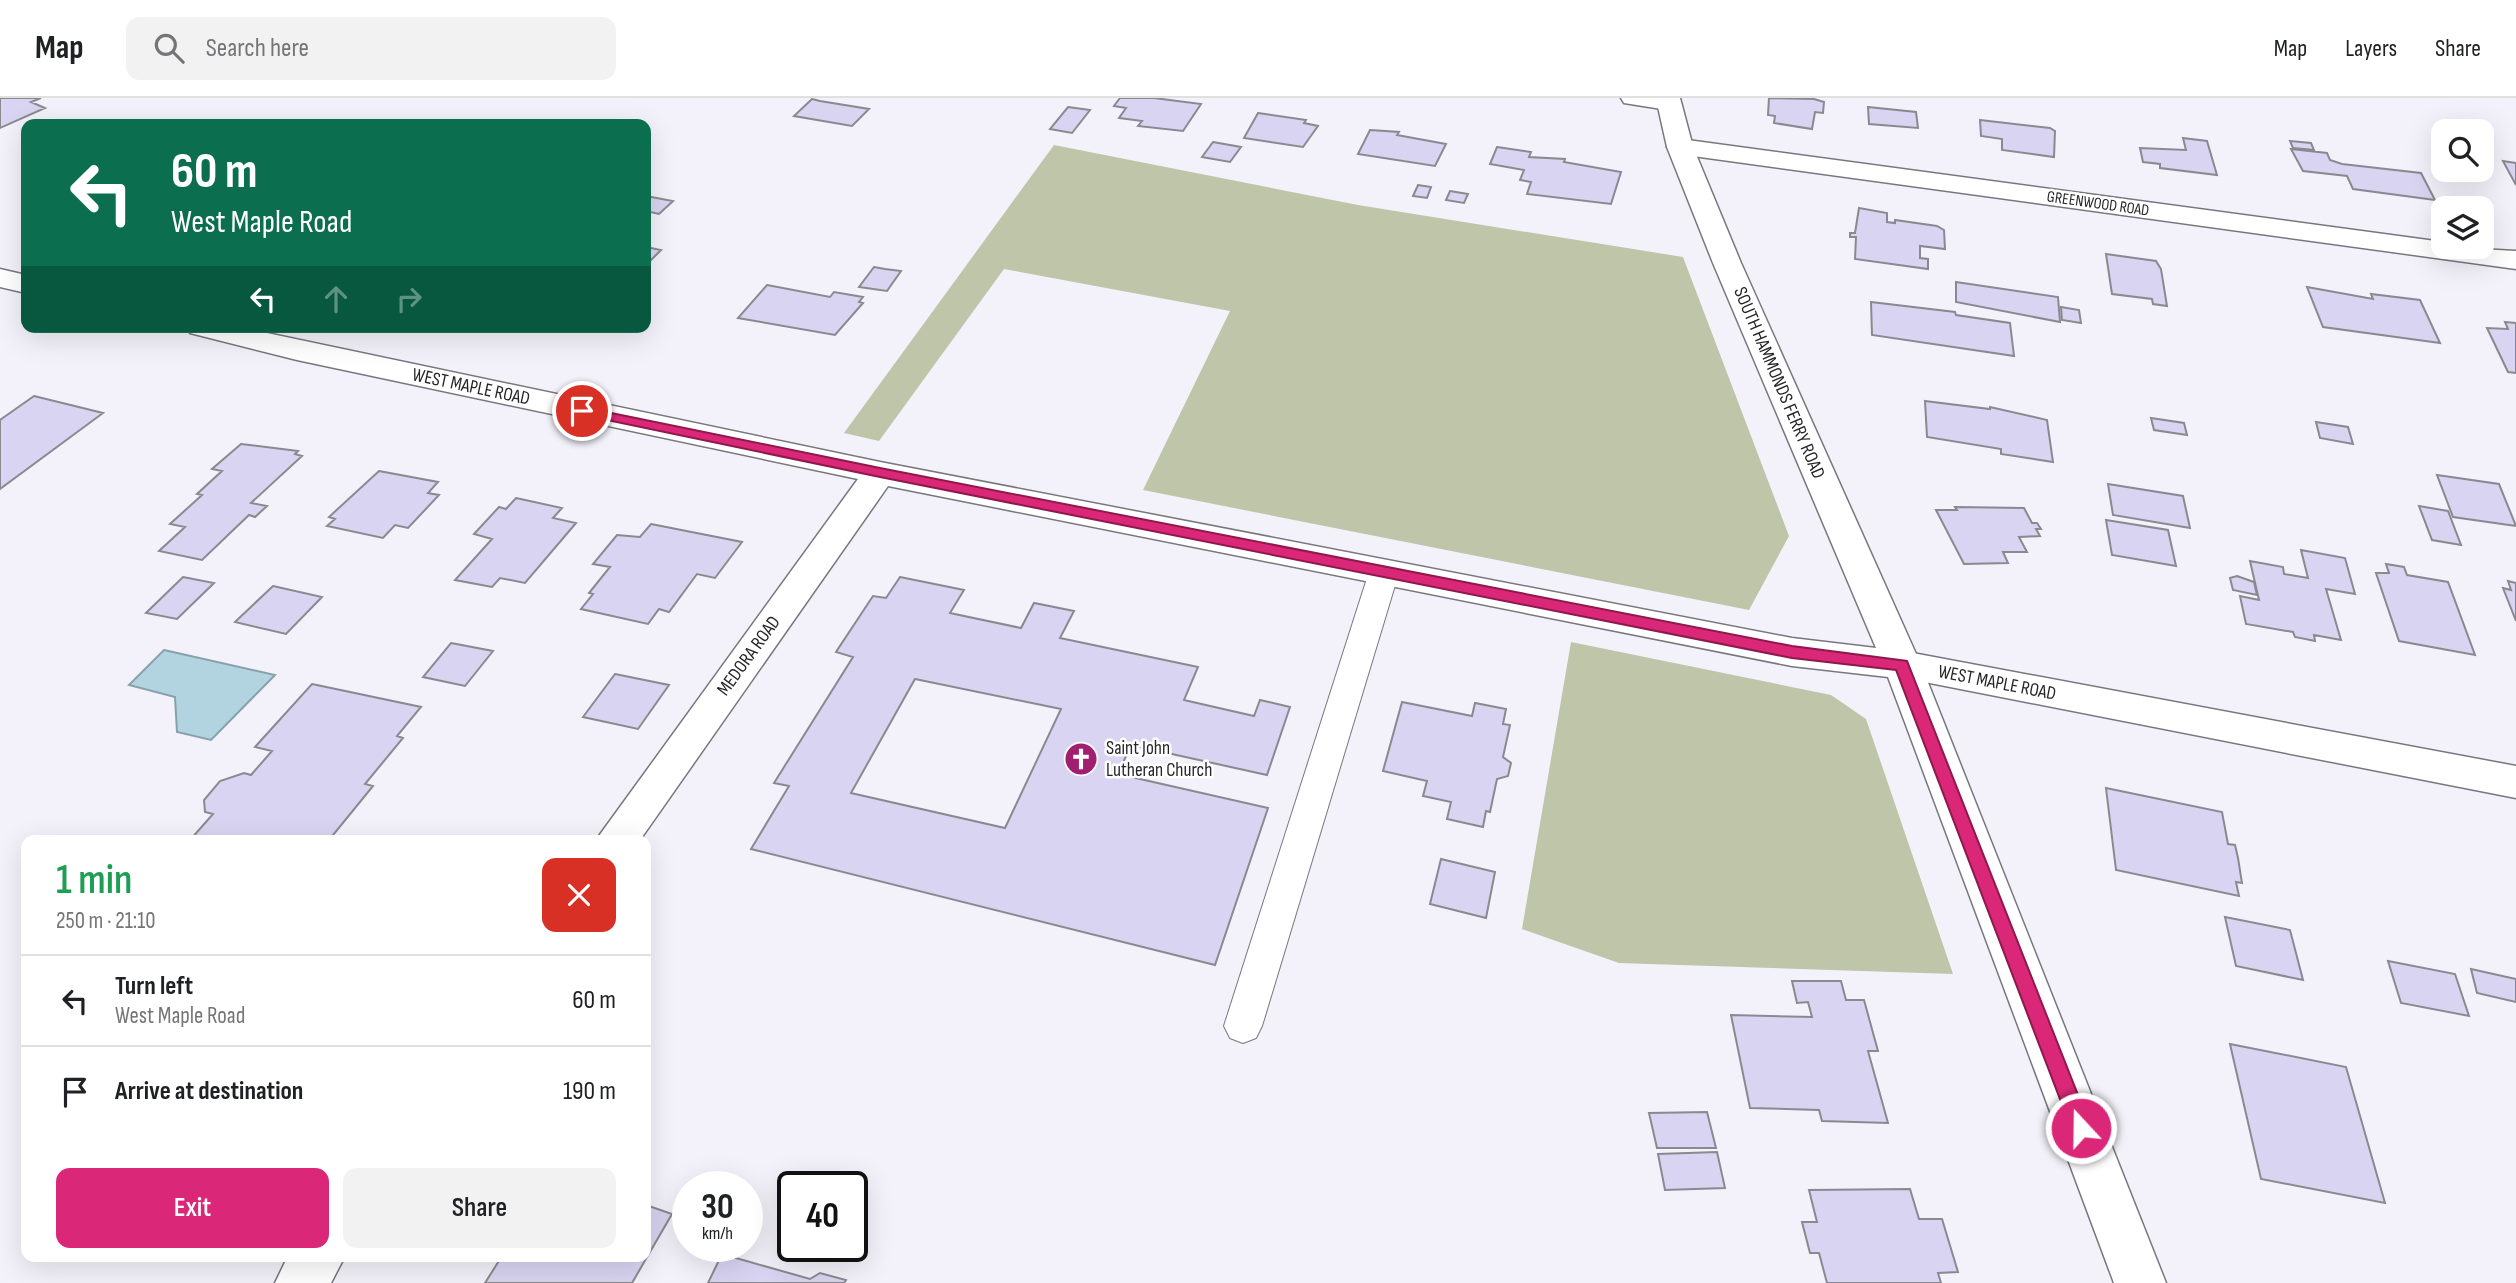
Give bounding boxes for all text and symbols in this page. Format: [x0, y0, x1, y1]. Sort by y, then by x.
search box [126, 17, 616, 80]
text: Map [35, 28, 84, 68]
icon: search [150, 29, 188, 67]
text: Search here [206, 33, 309, 64]
text: Map [2274, 34, 2307, 63]
text: Layers [2345, 34, 2397, 63]
text: Share [2435, 34, 2481, 63]
map controls [2431, 119, 2494, 259]
button: search [2431, 119, 2494, 182]
text: 60 m [171, 143, 258, 202]
icon: left [56, 147, 147, 238]
street label: GREENWOOD ROAD [2046, 187, 2150, 221]
button: layers [2431, 196, 2494, 259]
text: West Maple Road [171, 203, 352, 242]
icon: left [244, 280, 282, 318]
icon: ahead [317, 280, 355, 318]
icon: right [390, 280, 428, 318]
street label: SOUTH HAMMONDS FERRY ROAD [1728, 284, 1830, 482]
street label: WEST MAPLE ROAD [410, 363, 532, 411]
pin [552, 381, 612, 441]
icon: arrive [563, 392, 601, 430]
street label: MEDORA ROAD [712, 612, 786, 700]
street label: WEST MAPLE ROAD [1936, 660, 2058, 706]
place label: Saint John Lutheran Church [1106, 737, 1212, 782]
church icon: Saint John Lutheran Church [1062, 740, 1100, 778]
text: 1 min [56, 855, 132, 906]
button: close [542, 858, 616, 932]
text: 250 m · 21:10 [56, 907, 156, 935]
text: Turn left [115, 971, 193, 1002]
icon: left [56, 982, 94, 1020]
text: 60 m [572, 985, 616, 1016]
text: West Maple Road [115, 1002, 245, 1030]
icon: arrive [56, 1073, 94, 1111]
text: Arrive at destination [115, 1076, 303, 1107]
text: 190 m [563, 1076, 616, 1107]
position arrow [2044, 1091, 2118, 1165]
button: Exit [56, 1168, 329, 1248]
button: Share [343, 1168, 616, 1248]
speed limit sign: 40 [777, 1171, 868, 1262]
text: 30 [701, 1186, 734, 1229]
text: km/h [702, 1223, 733, 1244]

